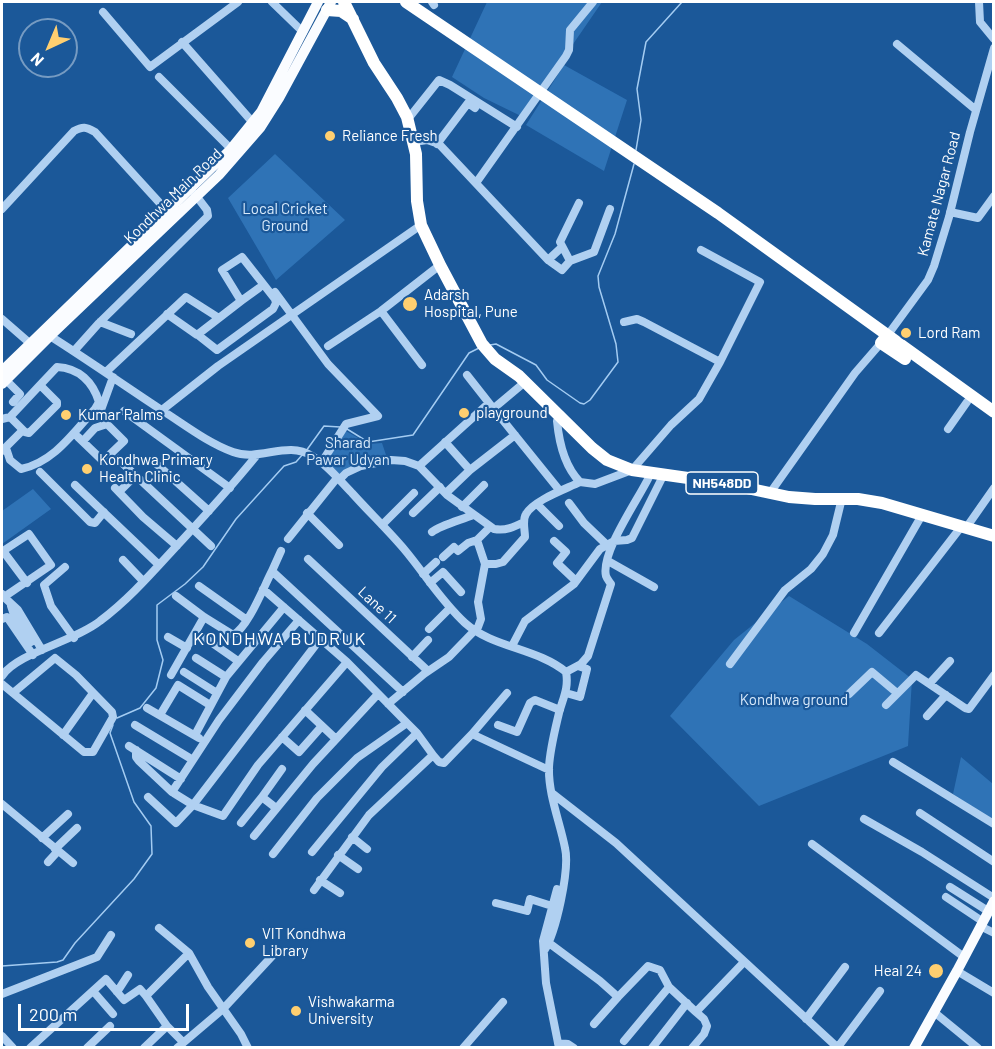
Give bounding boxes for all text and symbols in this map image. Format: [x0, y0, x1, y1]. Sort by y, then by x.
north arrow [18, 18, 78, 78]
text: N [26, 49, 47, 70]
place label: Reliance Fresh [342, 127, 438, 145]
marker: Reliance Fresh [323, 129, 337, 143]
street label: Kamate Nagar Road [914, 130, 964, 258]
street label: Kondhwa Main Road [120, 145, 226, 247]
park label: Local Cricket Ground [242, 200, 328, 235]
place label: Adarsh Hospital, Pune [424, 286, 518, 321]
marker: Adarsh Hospital, Pune [401, 295, 419, 313]
place label: Lord Ram [918, 324, 981, 342]
marker: Lord Ram [899, 326, 913, 340]
place label: playground [476, 404, 548, 422]
place label: Kumar Palms [78, 406, 163, 424]
marker: playground [457, 406, 471, 420]
marker: Kumar Palms [59, 408, 73, 422]
park label: Sharad Pawar Udyan [306, 434, 390, 469]
place label: Kondhwa Primary Health Clinic [99, 451, 213, 486]
marker: Kondhwa Primary Health Clinic [80, 462, 94, 476]
road number: NH548DD [686, 472, 758, 494]
street label: Lane 11 [354, 583, 400, 627]
district label: KONDHWA BUDRUK [193, 628, 367, 650]
park label: Kondhwa ground [740, 691, 848, 709]
place label: VIT Kondhwa Library [262, 925, 346, 960]
marker: VIT Kondhwa Library [243, 936, 257, 950]
place label: Heal 24 [874, 962, 922, 980]
marker: Heal 24 [927, 962, 945, 980]
scale bar [21, 992, 192, 1030]
place label: Vishwakarma University [308, 993, 395, 1028]
text: 200 m [29, 1003, 77, 1025]
marker: Vishwakarma University [289, 1004, 303, 1018]

